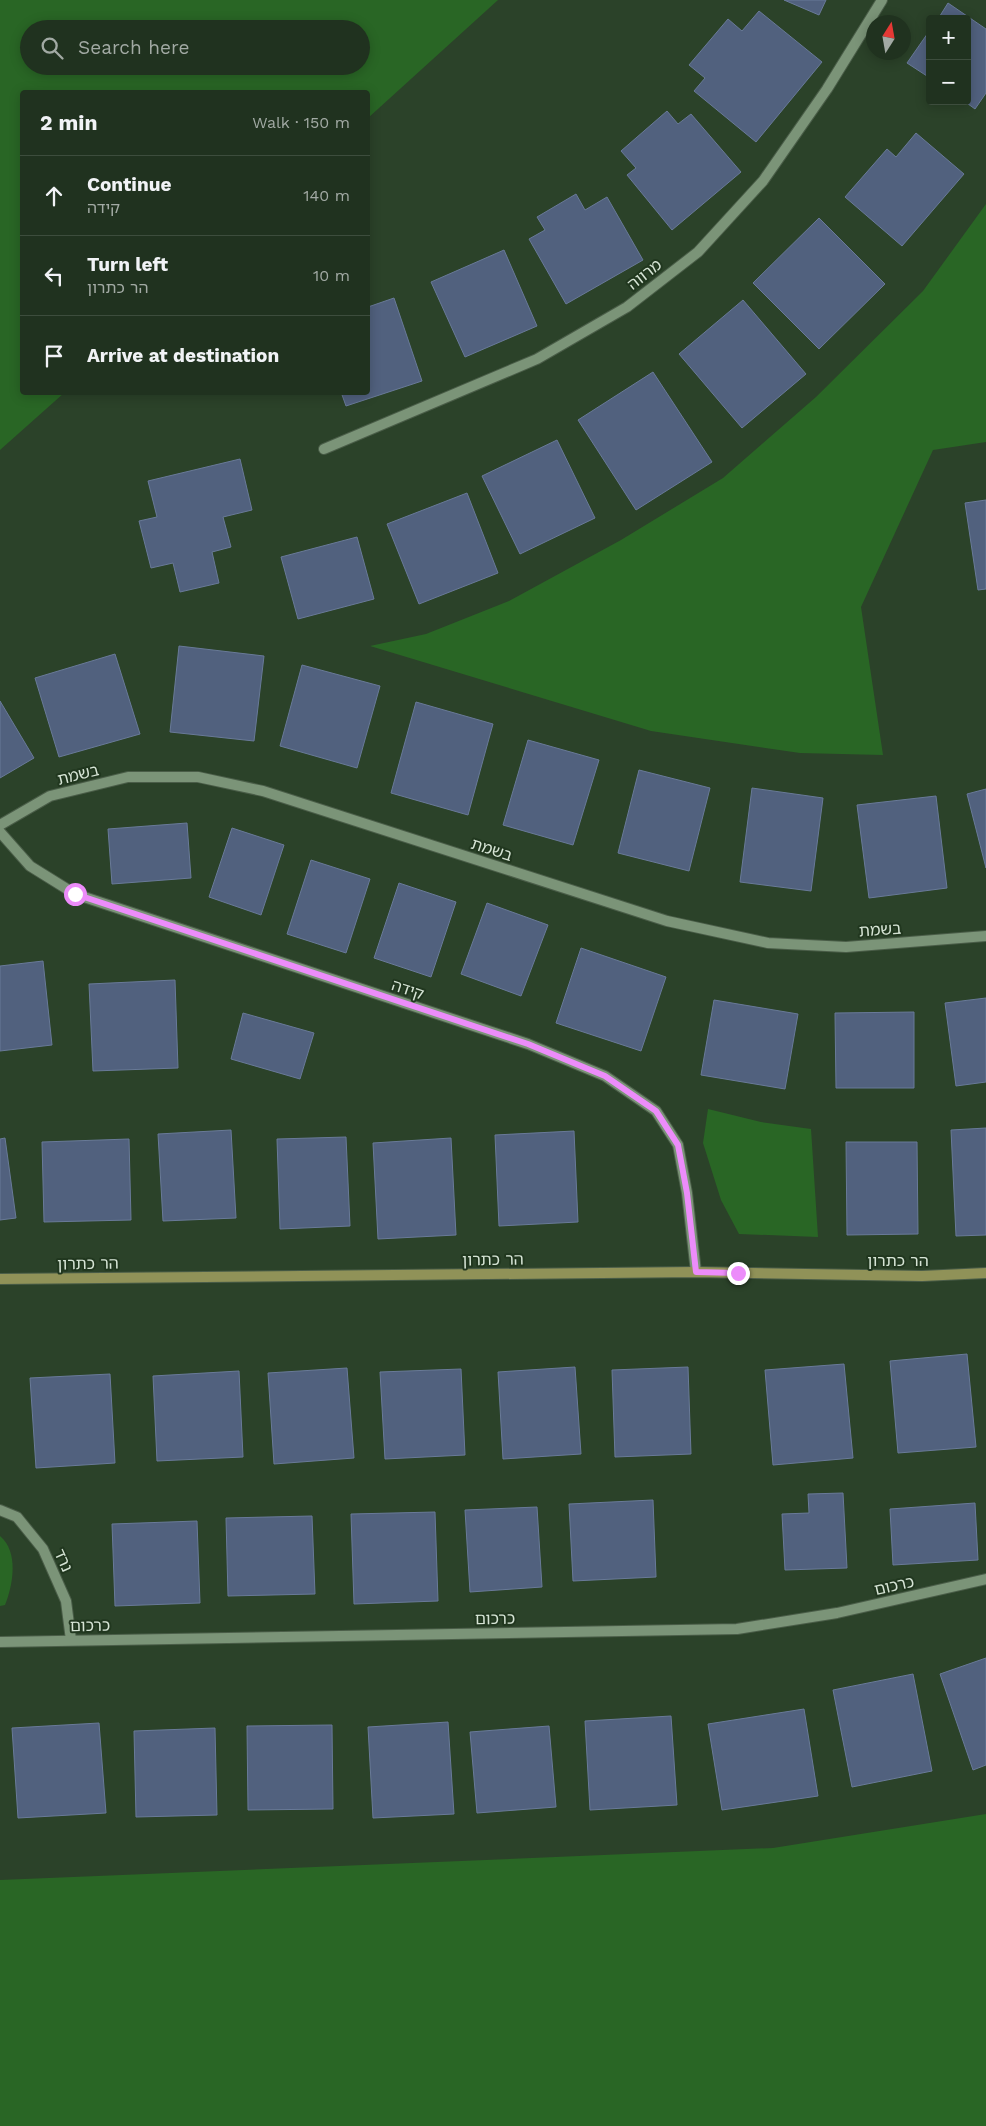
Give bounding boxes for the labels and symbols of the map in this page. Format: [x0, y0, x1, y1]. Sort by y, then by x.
north arrow [866, 15, 911, 60]
street label: מרווה [623, 255, 665, 294]
street label: בשמת [55, 760, 101, 789]
street label: בשמת [469, 834, 515, 865]
route start [64, 883, 87, 906]
street label: בשמת [858, 919, 902, 940]
street label: קידה [389, 975, 427, 1004]
street label: הר כתרון [462, 1249, 524, 1270]
street label: הר כתרון [867, 1251, 929, 1270]
street label: הר כתרון [57, 1253, 119, 1274]
route end [727, 1262, 750, 1285]
street label: נרד [50, 1546, 77, 1575]
street label: כרכום [872, 1572, 916, 1599]
street label: כרכום [475, 1609, 515, 1628]
street label: כרכום [70, 1616, 110, 1635]

